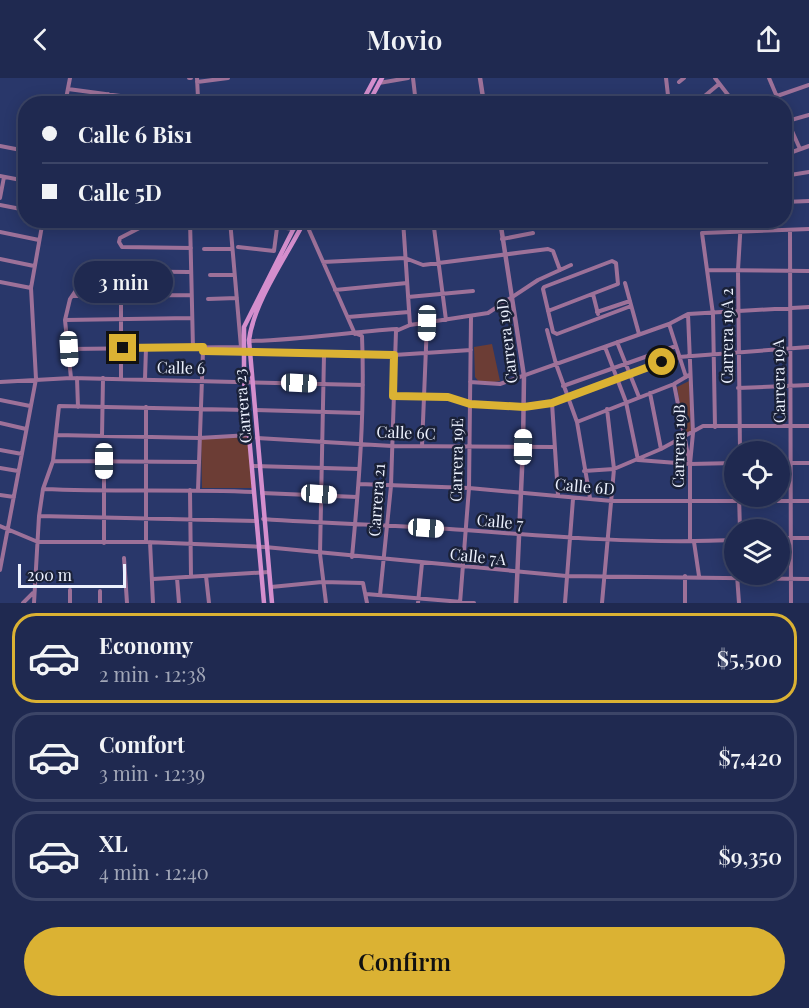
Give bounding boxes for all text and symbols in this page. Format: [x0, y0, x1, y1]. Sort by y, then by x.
text: Movio [367, 21, 442, 57]
icon: back [24, 23, 57, 56]
icon: share [752, 23, 785, 56]
text: Calle 6 Bis1 [78, 119, 192, 149]
text: Calle 5D [78, 177, 162, 207]
callout: 3 min [74, 261, 172, 303]
text: 3 min [98, 268, 149, 295]
street label: Carrera 19A 2 [716, 288, 737, 384]
street label: Carrera 19D [490, 297, 522, 385]
car [418, 305, 436, 341]
car [59, 331, 79, 367]
route end [109, 334, 136, 361]
street label: Carrera 19A [767, 338, 789, 423]
route start [648, 348, 675, 375]
street label: Calle 6 [157, 356, 205, 378]
street label: Carrera 23 [228, 368, 256, 444]
car [281, 373, 317, 393]
street label: Carrera 19B [667, 404, 689, 488]
street label: Carrera 19E [445, 418, 467, 502]
street label: Calle 6C [376, 420, 436, 444]
car [514, 429, 532, 465]
map controls [724, 441, 790, 585]
button: locate [724, 441, 790, 507]
car [95, 443, 113, 479]
street label: Carrera 21 [363, 463, 389, 537]
street label: Calle 6D [554, 473, 616, 499]
car [300, 484, 338, 504]
street label: Calle 7 [476, 509, 525, 534]
car [407, 518, 445, 538]
button: layers [724, 519, 790, 585]
street label: Calle 7A [449, 543, 508, 569]
scale bar [18, 561, 126, 588]
text: 200 m [27, 564, 72, 585]
text: Economy [99, 630, 193, 660]
icon: car [27, 631, 81, 685]
text: $5,500 [717, 643, 782, 673]
text: 2 min · 12:38 [99, 660, 206, 687]
text: Comfort [99, 729, 185, 759]
icon: car [27, 730, 81, 784]
text: $7,420 [719, 742, 782, 772]
text: 3 min · 12:39 [99, 759, 205, 786]
text: XL [99, 828, 128, 858]
icon: car [27, 829, 81, 883]
text: $9,350 [718, 841, 782, 871]
text: 4 min · 12:40 [99, 858, 209, 885]
button: Confirm [24, 927, 785, 996]

